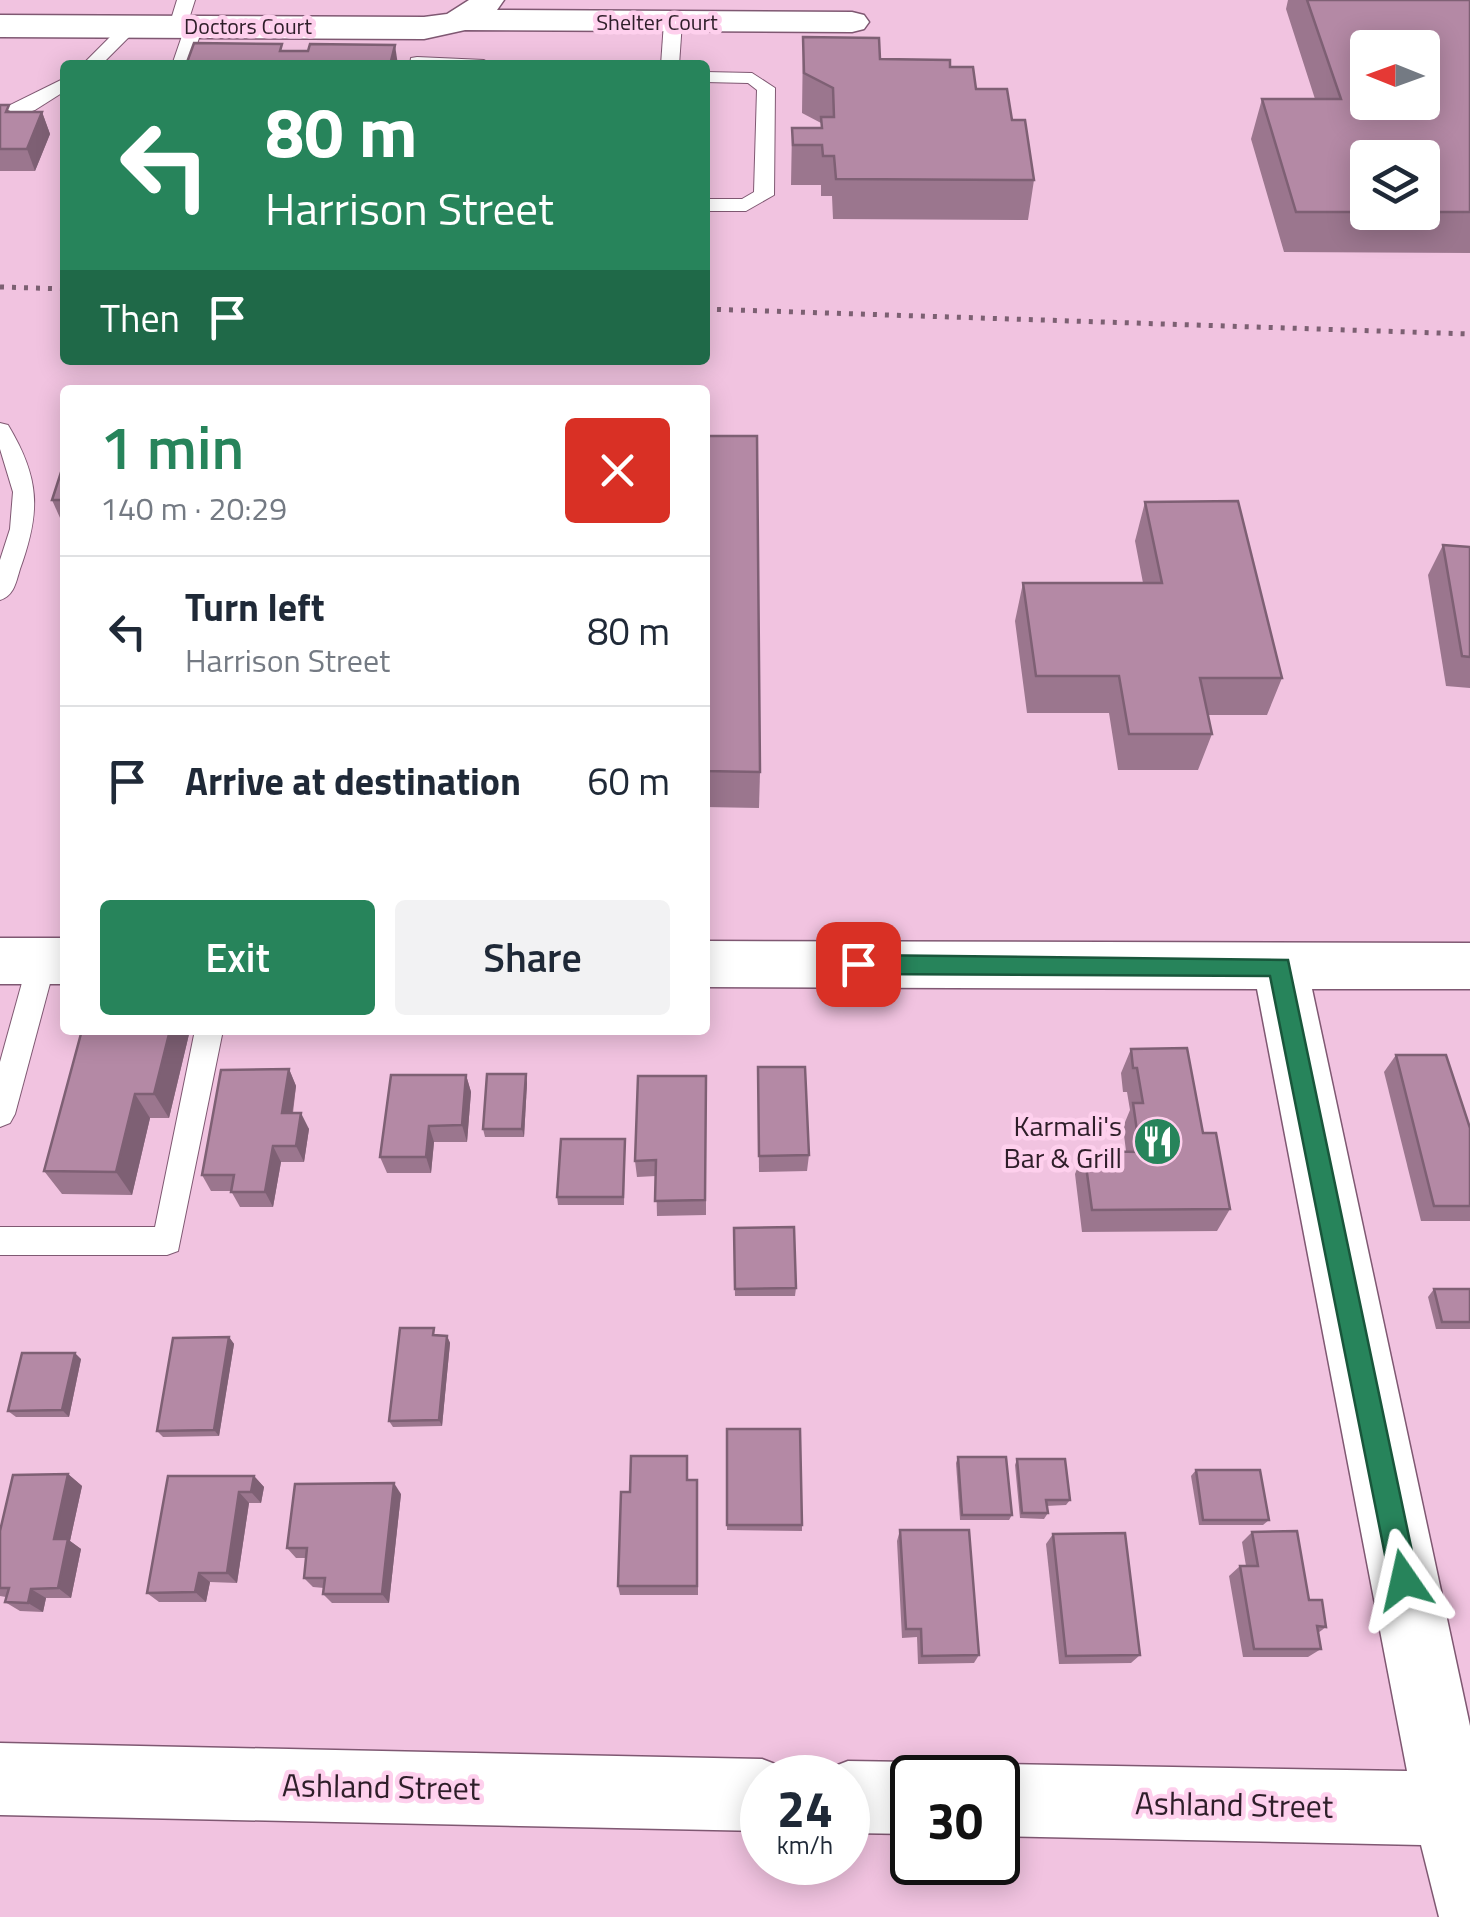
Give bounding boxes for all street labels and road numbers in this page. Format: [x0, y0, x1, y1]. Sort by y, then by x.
street label: Shelter Court [596, 5, 718, 39]
street label: Doctors Court [184, 9, 312, 43]
street label: Ashland Street [282, 1760, 481, 1812]
street label: Ashland Street [1135, 1778, 1334, 1830]

